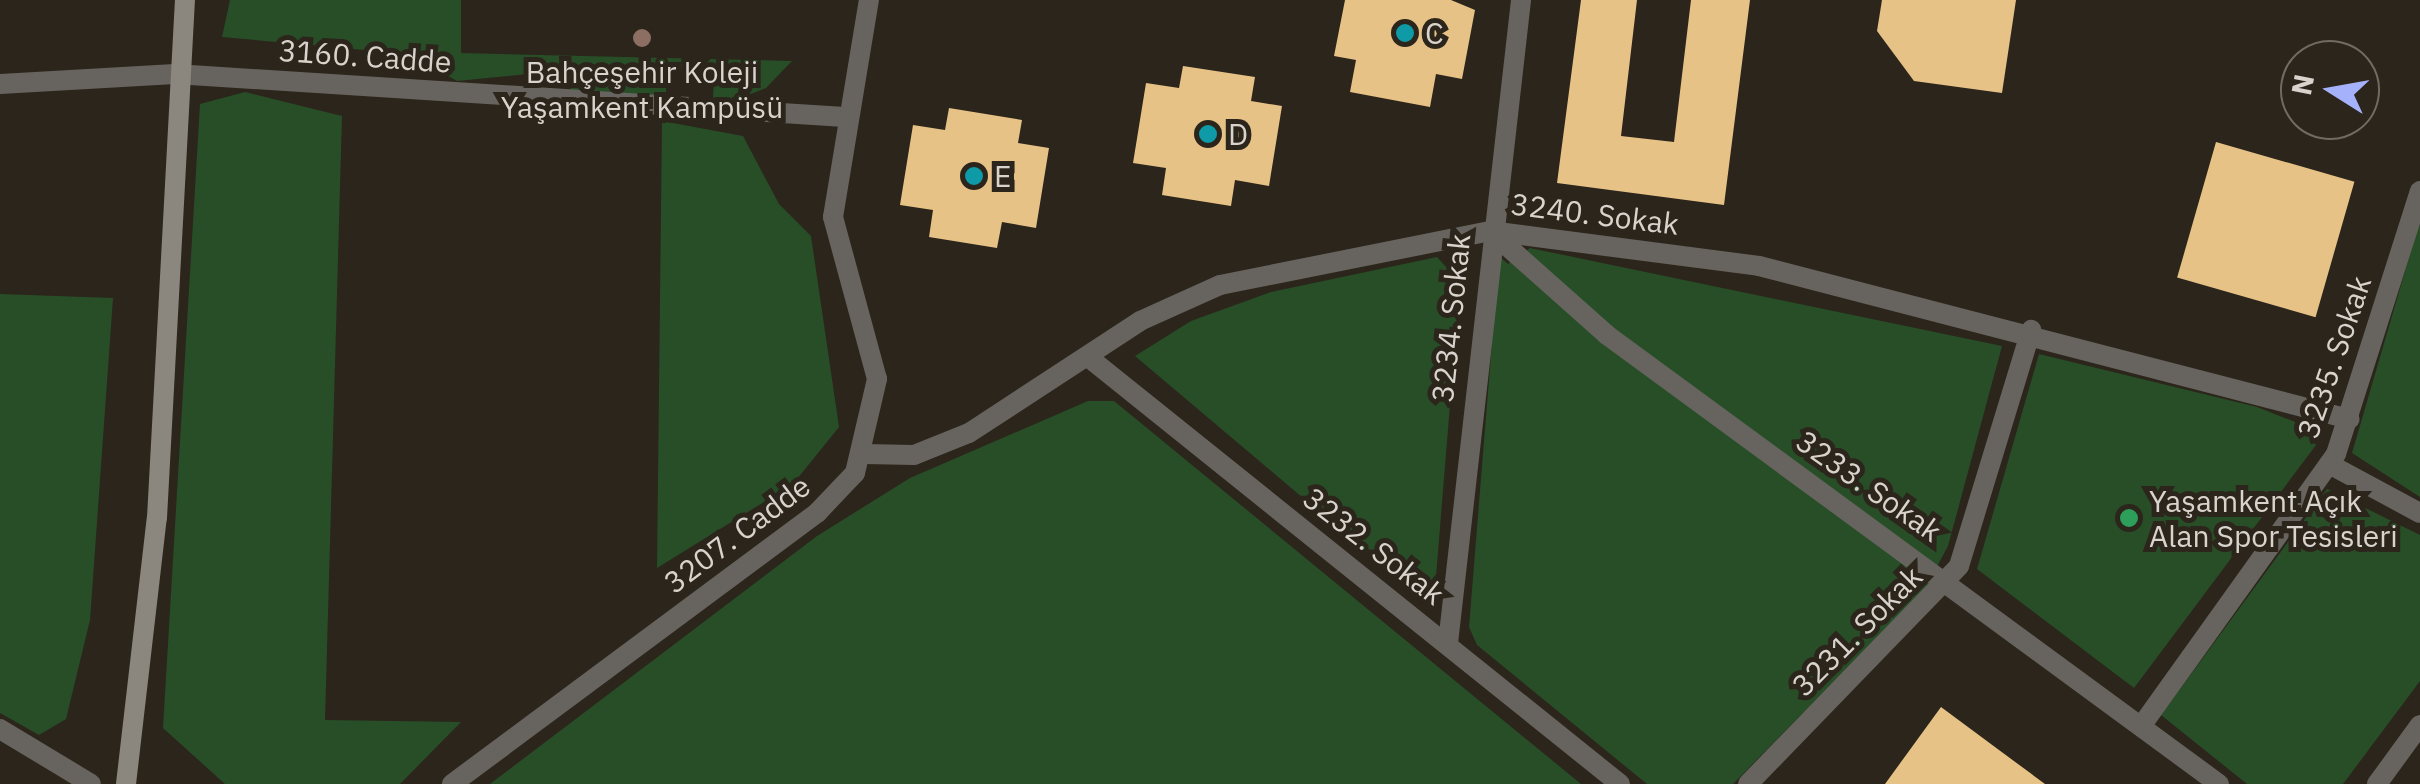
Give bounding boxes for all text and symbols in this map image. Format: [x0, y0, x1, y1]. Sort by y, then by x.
place label: C [1425, 15, 1444, 51]
marker: C [1394, 22, 1416, 44]
marker: Bahçeşehir Koleji Yaşamkent Kampüsü [631, 27, 653, 49]
street label: 3160. Cadde [277, 32, 453, 80]
north arrow [2280, 40, 2380, 140]
place label: Bahçeşehir Koleji Yaşamkent Kampüsü [501, 54, 783, 124]
text: N [2282, 71, 2322, 98]
place label: D [1228, 116, 1248, 152]
marker: D [1197, 123, 1219, 145]
place label: E [994, 158, 1011, 194]
marker: E [963, 165, 985, 187]
street label: 3240. Sokak [1509, 186, 1681, 242]
street label: 3234. Sokak [1424, 232, 1478, 404]
street label: 3235. Sokak [2289, 271, 2379, 443]
street label: 3233. Sokak [1789, 423, 1949, 549]
street label: 3207. Cadde [657, 468, 817, 600]
street label: 3232. Sokak [1296, 480, 1452, 612]
place label: Yaşamkent Açık Alan Spor Tesisleri [2149, 483, 2398, 554]
marker: Yaşamkent Açık Alan Spor Tesisleri [2118, 507, 2140, 529]
street label: 3231. Sokak [1785, 559, 1929, 703]

